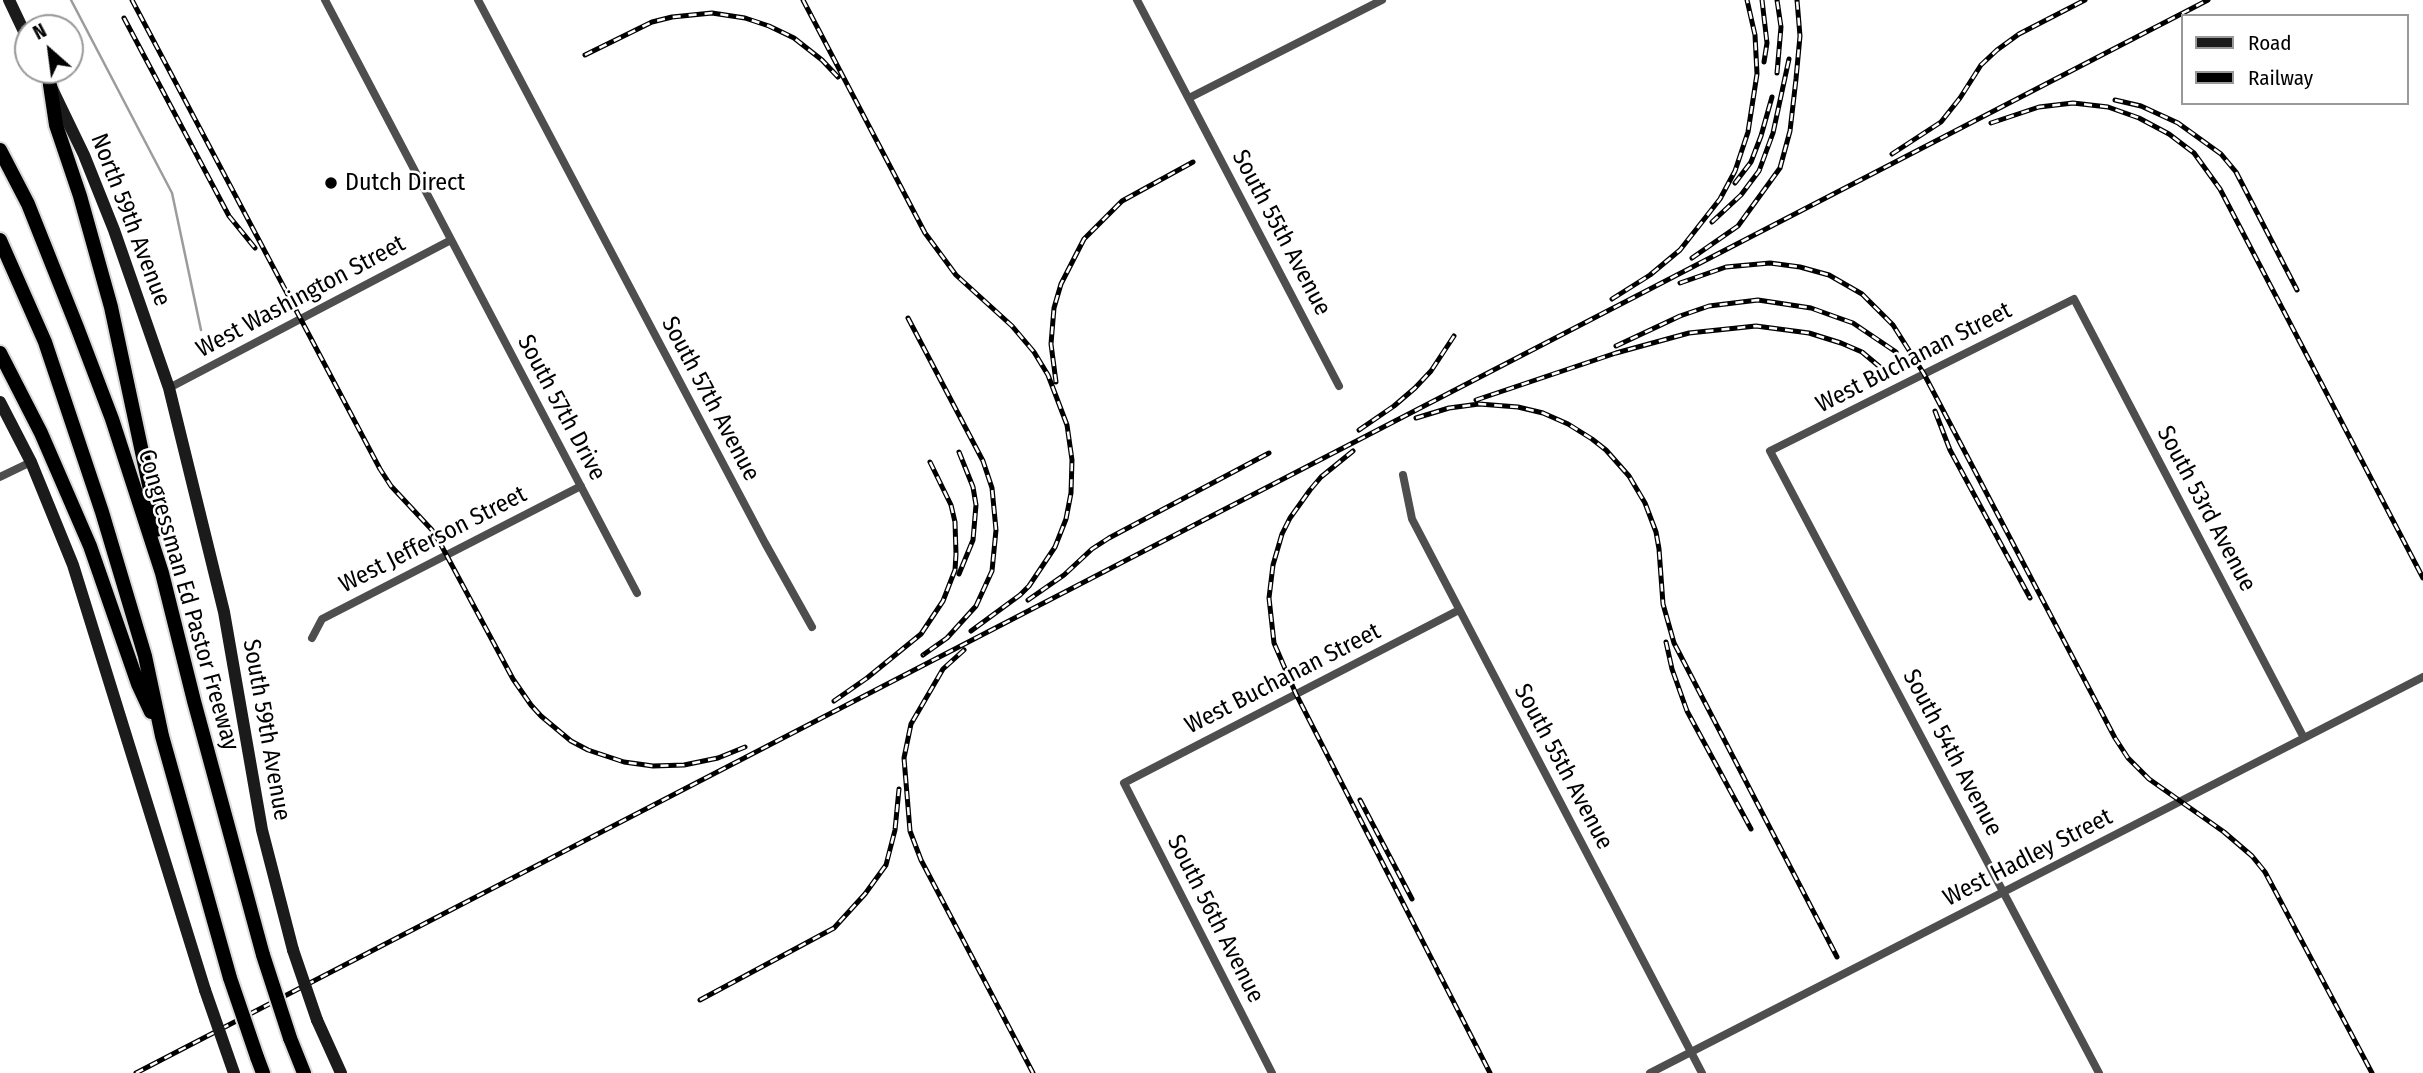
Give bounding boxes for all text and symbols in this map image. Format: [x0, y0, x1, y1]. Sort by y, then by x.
north arrow [14, 14, 84, 84]
legend [2182, 14, 2409, 105]
text: N [29, 19, 50, 45]
text: Road [2248, 30, 2292, 56]
text: Railway [2248, 65, 2313, 91]
street label: North 59th Avenue [84, 130, 176, 310]
street label: South 55th Avenue [1225, 145, 1337, 321]
place label: Dutch Direct [345, 169, 465, 197]
marker: Dutch Direct [323, 175, 339, 191]
street label: West Washington Street [192, 230, 410, 364]
street label: West Buchanan Street [1812, 296, 2016, 420]
street label: South 57th Avenue [655, 312, 765, 486]
street label: South 57th Drive [511, 330, 611, 486]
street label: South 53rd Avenue [2150, 421, 2262, 597]
street label: Congressman Ed Pastor Freeway [131, 446, 245, 754]
street label: West Jefferson Street [335, 480, 531, 600]
street label: West Buchanan Street [1181, 617, 1385, 741]
street label: South 59th Avenue [236, 637, 296, 823]
street label: South 54th Avenue [1896, 665, 2008, 841]
street label: South 55th Avenue [1507, 679, 1619, 855]
street label: West Hadley Street [1939, 803, 2117, 913]
street label: South 56th Avenue [1160, 830, 1270, 1008]

